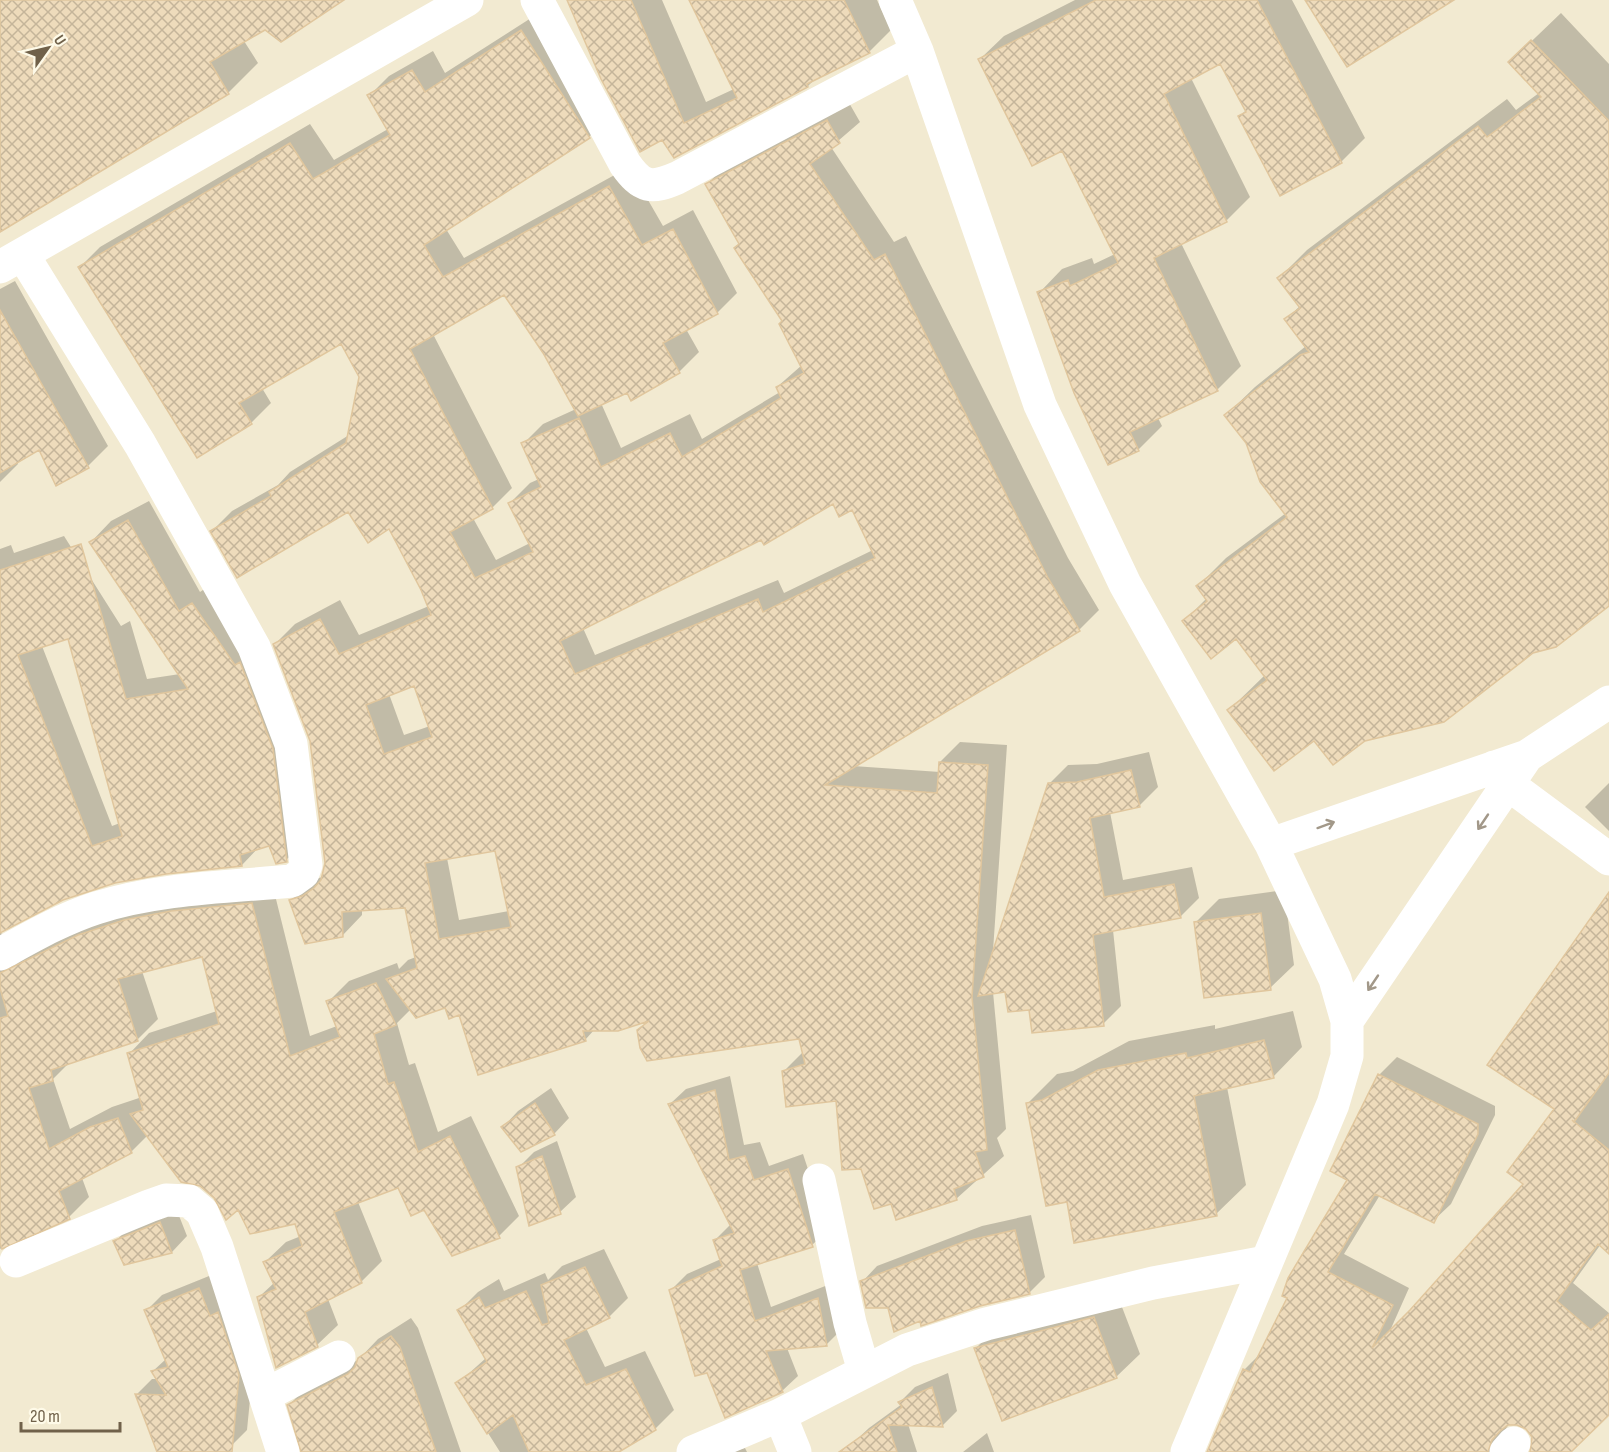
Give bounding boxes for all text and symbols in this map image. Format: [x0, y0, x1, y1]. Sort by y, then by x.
north arrow [18, 18, 78, 78]
text: U [49, 32, 69, 49]
one-way arrow [1477, 814, 1489, 830]
one-way arrow [1317, 818, 1335, 829]
one-way arrow [1367, 974, 1379, 991]
scale bar [21, 1395, 120, 1433]
text: 20 m [30, 1406, 60, 1427]

